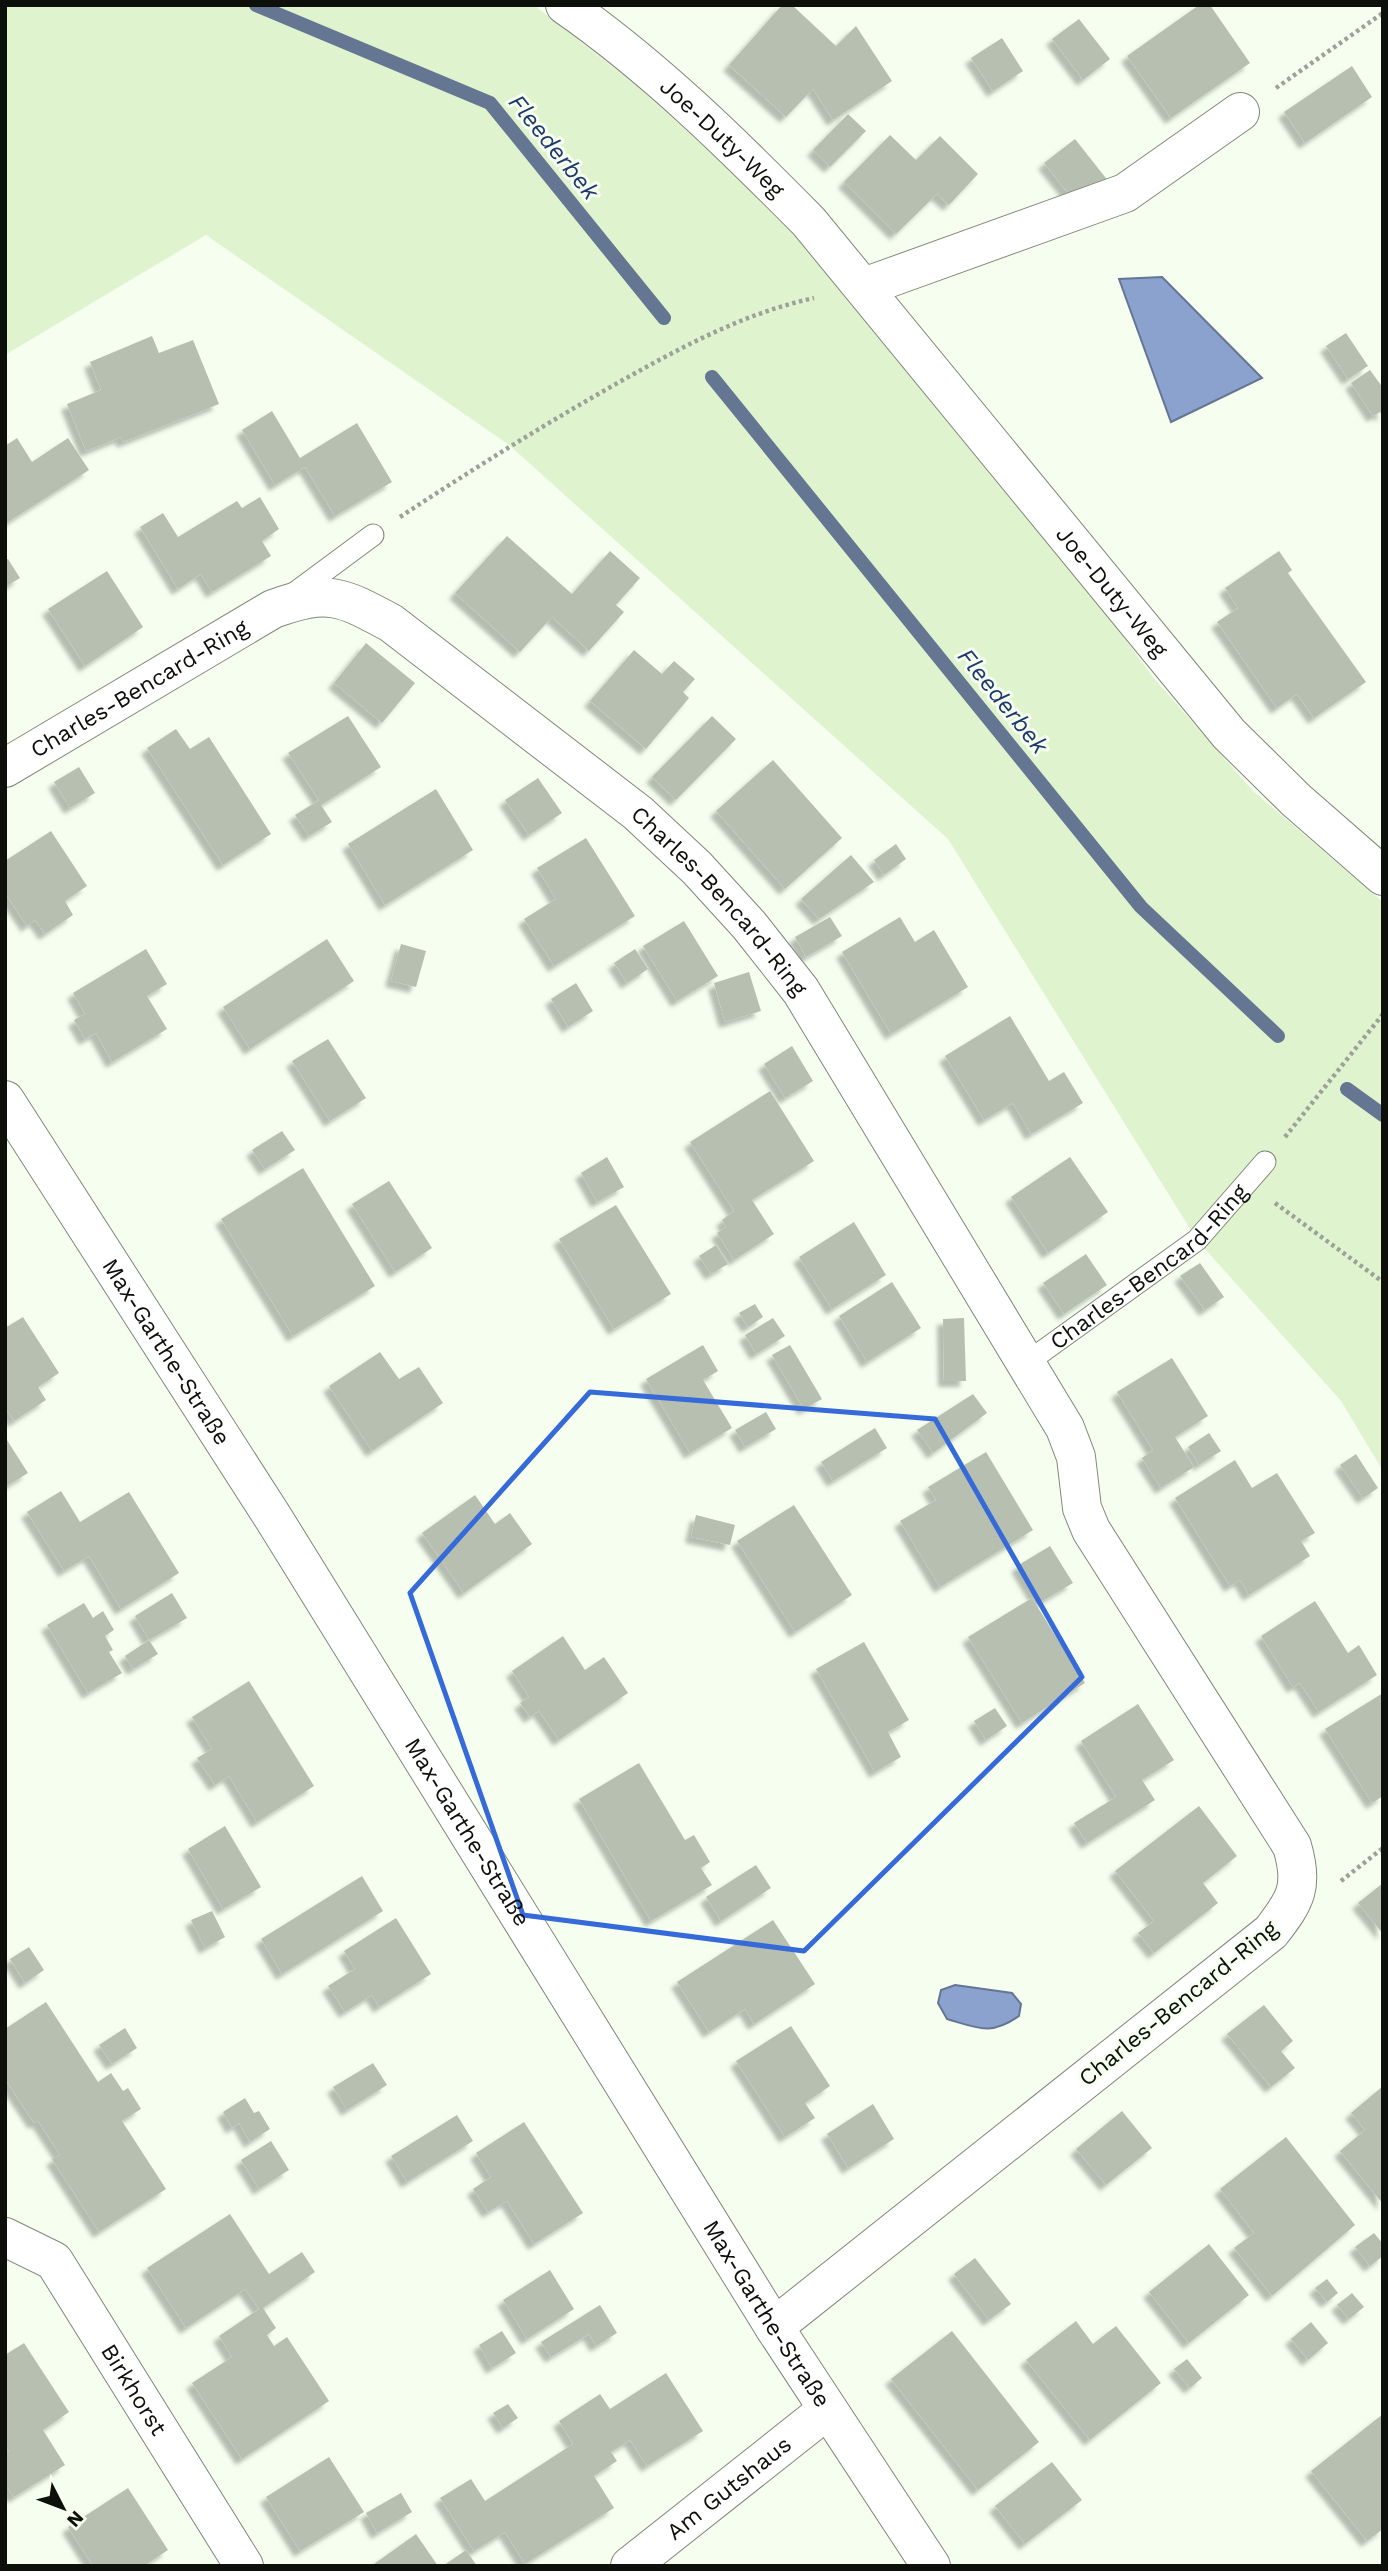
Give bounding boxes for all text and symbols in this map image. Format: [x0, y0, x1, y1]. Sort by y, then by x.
street label: Joe-Duty-Weg [654, 73, 790, 204]
water label: Fleederbek [503, 89, 606, 206]
street label: Joe-Duty-Weg [1050, 521, 1174, 663]
street label: Charles-Bencard-Ring [26, 614, 254, 764]
water label: Fleederbek [952, 643, 1055, 760]
street label: Charles-Bencard-Ring [625, 801, 813, 1002]
street label: Charles-Bencard-Ring [1045, 1178, 1254, 1356]
street label: Max-Garthe-Straße [96, 1254, 236, 1450]
street label: Max-Garthe-Straße [399, 1733, 536, 1931]
street label: Charles-Bencard-Ring [1073, 1914, 1284, 2092]
street label: Max-Garthe-Straße [697, 2215, 836, 2412]
street label: Birkhorst [95, 2339, 172, 2441]
street label: Am Gutshaus [661, 2431, 797, 2546]
north arrow [28, 2473, 98, 2543]
text: N [62, 2506, 89, 2532]

